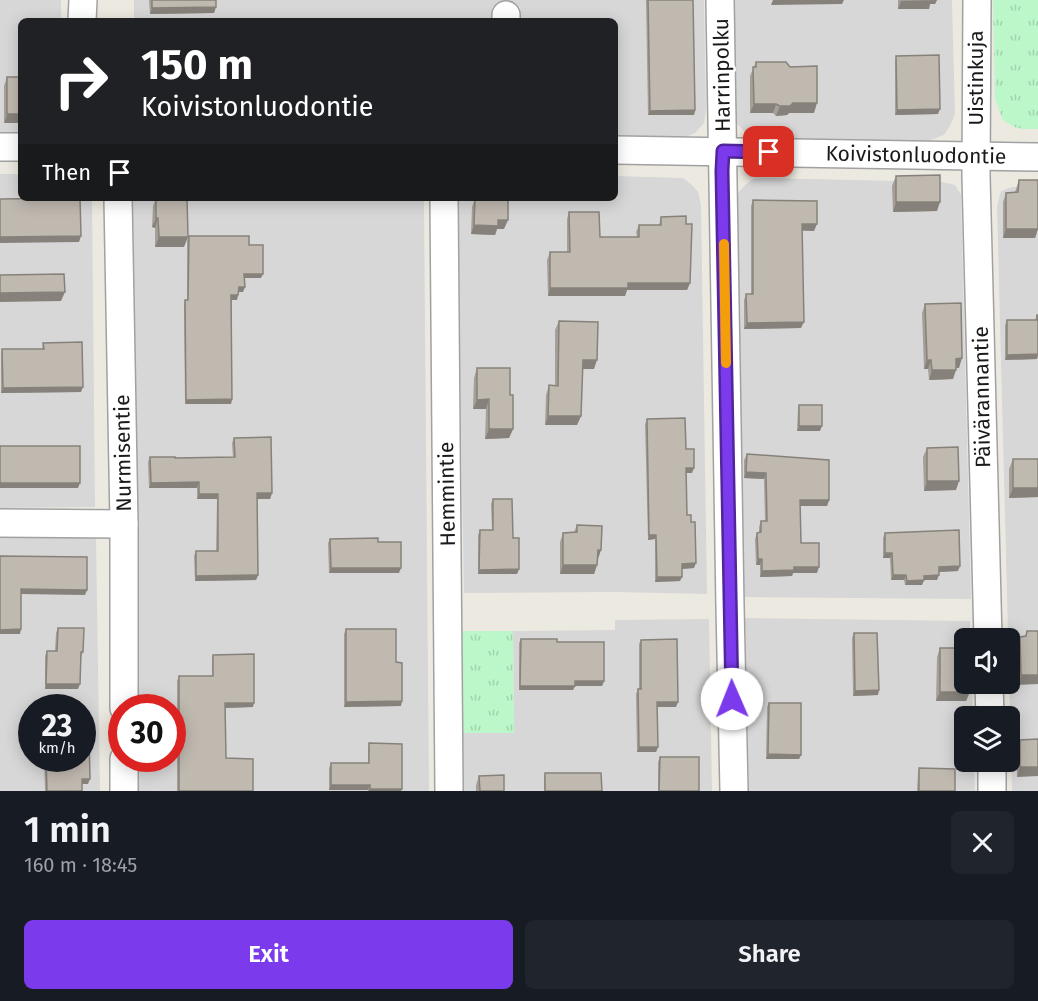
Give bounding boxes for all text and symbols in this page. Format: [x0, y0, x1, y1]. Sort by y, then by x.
street label: Harrinpolku [708, 18, 736, 132]
street label: Uistinkuja [963, 30, 989, 126]
text: 150 m [141, 40, 253, 90]
icon: right [42, 42, 120, 120]
text: Koivistonluodontie [141, 91, 374, 123]
pin [743, 126, 794, 177]
icon: arrive [752, 135, 785, 168]
street label: Koivistonluodontie [825, 140, 1007, 170]
icon: arrive [103, 156, 136, 189]
text: Then [42, 159, 91, 186]
street label: Päivärannantie [968, 326, 996, 468]
street label: Nurmisentie [109, 394, 137, 512]
street label: Hemmintie [433, 441, 461, 547]
map controls [954, 628, 1020, 772]
button: sound [954, 628, 1020, 694]
position arrow [700, 667, 764, 731]
speed limit sign: 30 [108, 694, 186, 772]
button: layers [954, 706, 1020, 772]
text: 23 [42, 708, 72, 744]
text: km/h [38, 739, 76, 757]
text: 1 min [24, 808, 111, 852]
button: close [951, 811, 1014, 874]
text: 160 m · 18:45 [24, 853, 137, 877]
button: Exit [24, 920, 513, 989]
button: Share [525, 920, 1014, 989]

